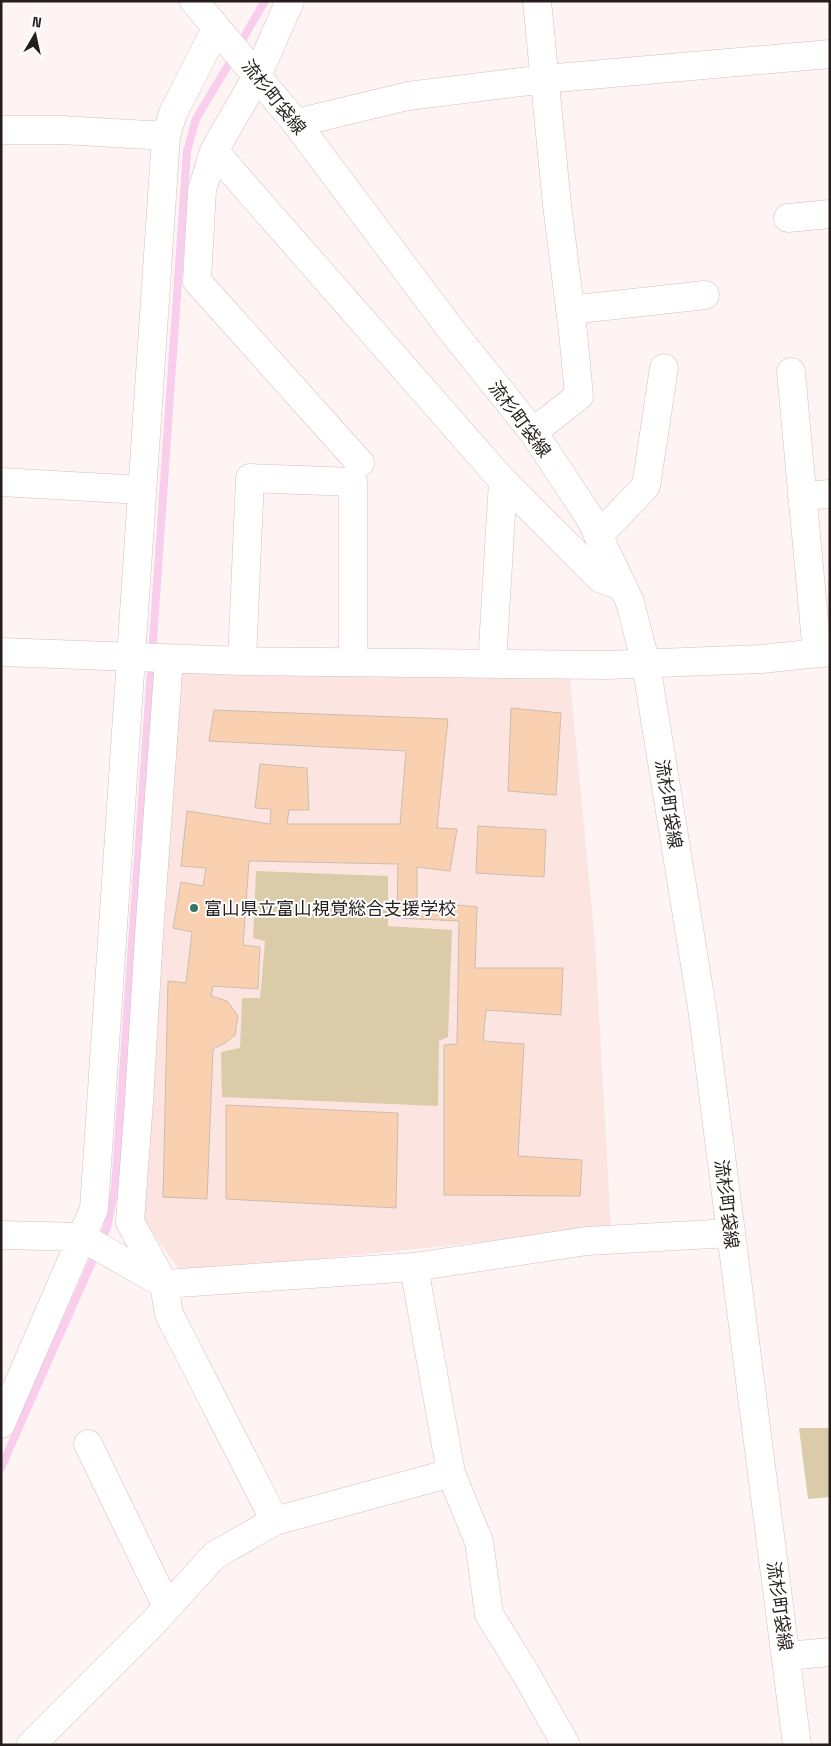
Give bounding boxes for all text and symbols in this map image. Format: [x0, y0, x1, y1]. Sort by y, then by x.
north arrow [10, 10, 60, 60]
text: N [31, 13, 43, 32]
street label: 流杉町袋線 [237, 55, 311, 139]
street label: 流杉町袋線 [484, 376, 556, 462]
street label: 流杉町袋線 [651, 758, 687, 850]
place label: 富山県立富山視覚総合支援学校 [204, 897, 456, 920]
marker: 富山県立富山視覚総合支援学校 [188, 902, 200, 914]
street label: 流杉町袋線 [710, 1158, 744, 1250]
street label: 流杉町袋線 [762, 1560, 798, 1652]

